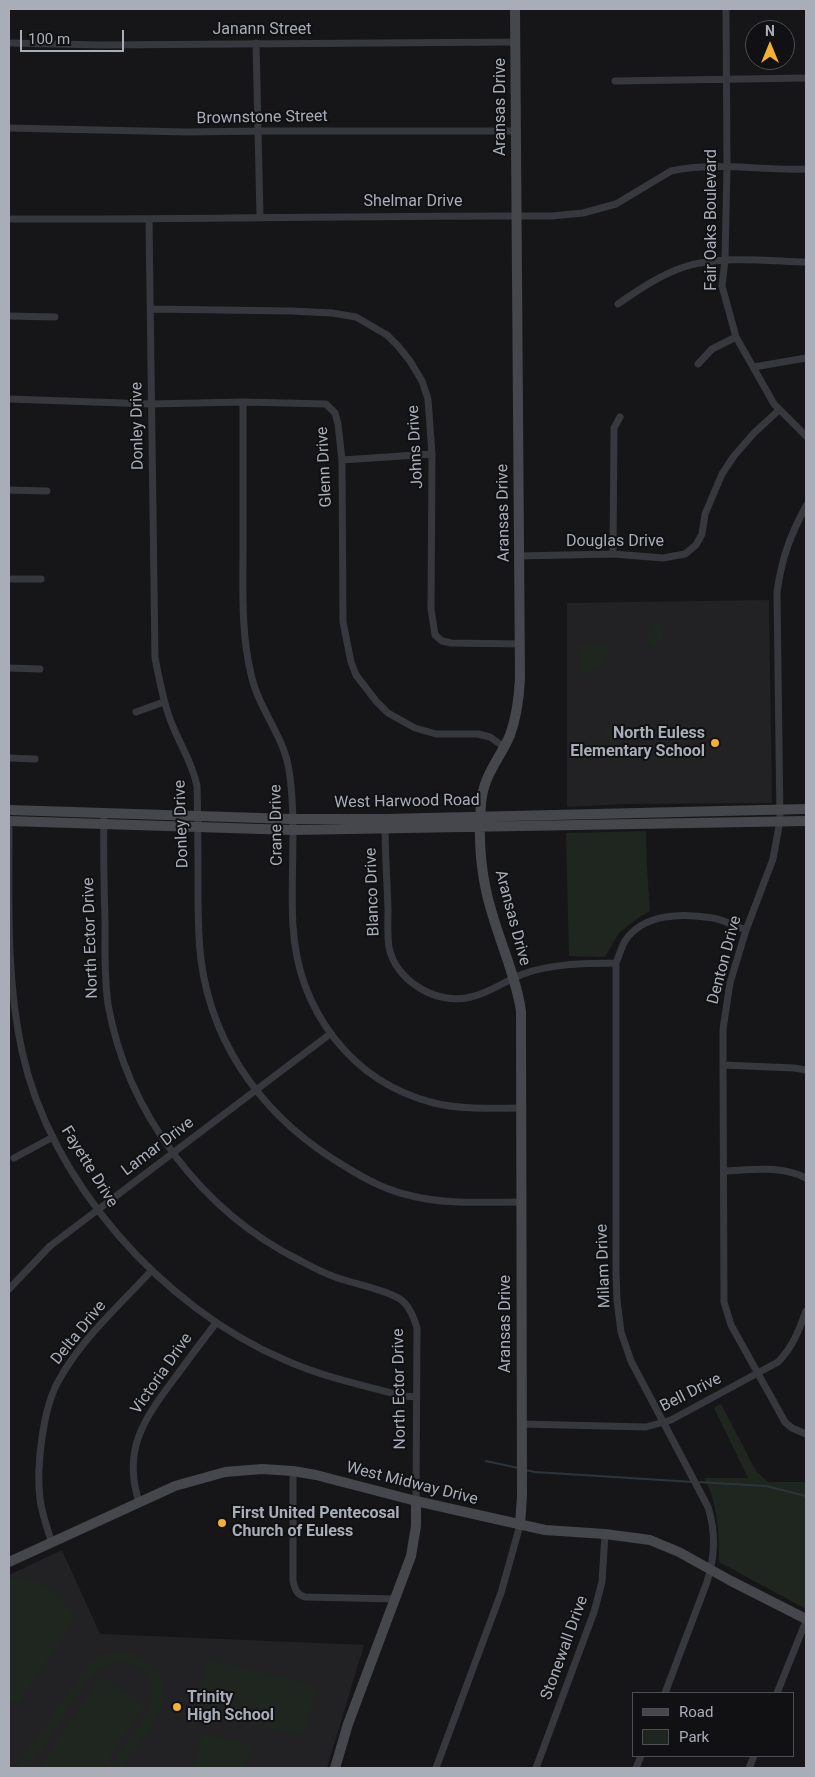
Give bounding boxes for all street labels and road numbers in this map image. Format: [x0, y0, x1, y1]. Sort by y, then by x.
street label: Janann Street [213, 20, 311, 40]
street label: Aransas Drive [491, 58, 511, 156]
street label: Brownstone Street [196, 107, 328, 129]
street label: Fair Oaks Boulevard [702, 149, 722, 291]
street label: Shelmar Drive [364, 192, 462, 212]
street label: Donley Drive [128, 382, 148, 470]
street label: Johns Drive [404, 405, 428, 489]
street label: Glenn Drive [313, 426, 337, 508]
street label: Aransas Drive [494, 464, 514, 562]
street label: Douglas Drive [566, 532, 664, 552]
street label: Donley Drive [171, 780, 193, 868]
street label: Crane Drive [267, 784, 287, 866]
street label: West Harwood Road [334, 791, 480, 813]
street label: Blanco Drive [362, 847, 384, 937]
street label: Aransas Drive [490, 868, 534, 968]
street label: North Ector Drive [79, 877, 103, 999]
street label: Denton Drive [704, 914, 746, 1006]
street label: Lamar Drive [118, 1114, 198, 1180]
street label: Fayette Drive [56, 1123, 122, 1211]
street label: Milam Drive [593, 1223, 615, 1309]
street label: Aransas Drive [496, 1275, 516, 1373]
street label: Delta Drive [47, 1297, 111, 1369]
street label: North Ector Drive [389, 1328, 411, 1450]
street label: Victoria Drive [127, 1330, 197, 1418]
street label: Bell Drive [657, 1369, 725, 1417]
street label: West Midway Drive [344, 1458, 480, 1510]
street label: Stonewall Drive [537, 1593, 593, 1703]

